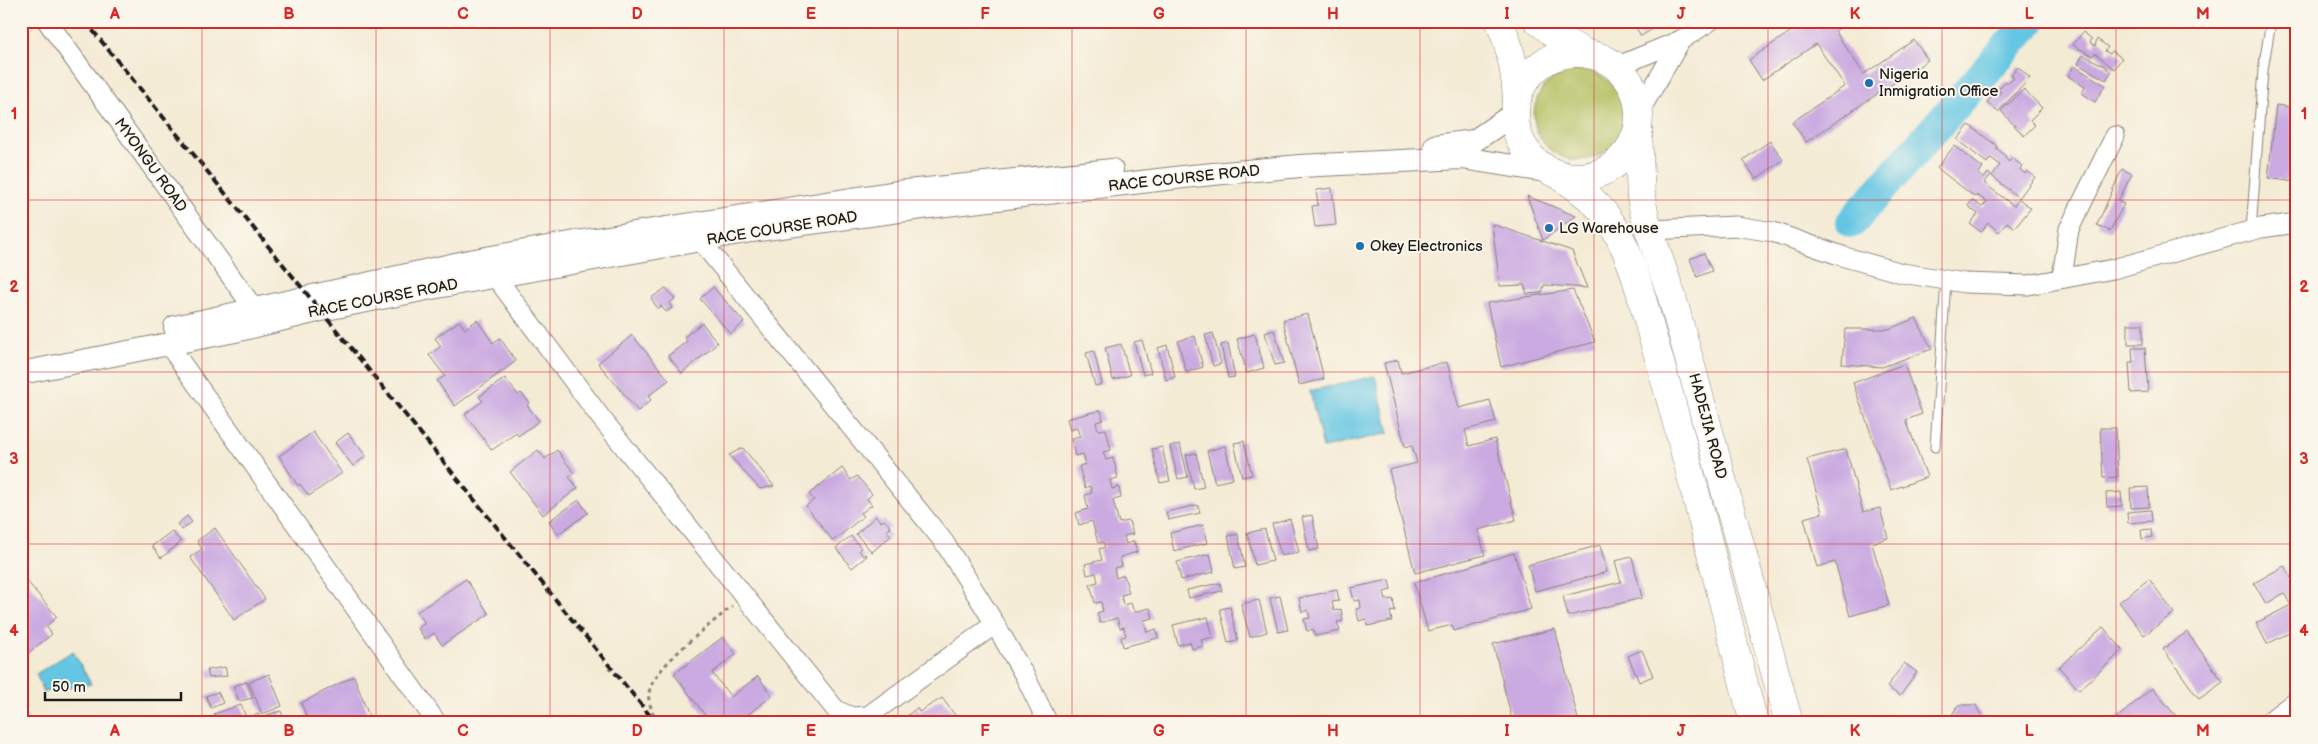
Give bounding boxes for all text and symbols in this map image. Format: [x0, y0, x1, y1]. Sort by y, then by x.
text: A [109, 5, 120, 24]
text: B [283, 5, 295, 24]
text: C [457, 5, 469, 24]
text: D [631, 5, 643, 24]
text: E [806, 5, 816, 24]
text: F [980, 5, 990, 24]
text: G [1153, 5, 1165, 24]
text: H [1327, 5, 1339, 24]
text: I [1504, 5, 1510, 24]
text: J [1677, 5, 1686, 24]
text: K [1850, 5, 1861, 24]
text: L [2024, 5, 2034, 24]
text: M [2196, 5, 2210, 24]
place label: Nigeria Inmigration Office [1879, 65, 1999, 101]
marker: Nigeria Inmigration Office [1863, 77, 1875, 89]
text: 1 [11, 105, 17, 124]
text: 1 [2301, 105, 2307, 124]
street label: MYONGU ROAD [110, 114, 191, 216]
street label: RACE COURSE ROAD [1107, 161, 1261, 196]
street label: RACE COURSE ROAD [705, 207, 859, 250]
place label: LG Warehouse [1559, 219, 1659, 238]
marker: LG Warehouse [1543, 222, 1555, 234]
place label: Okey Electronics [1370, 237, 1483, 256]
marker: Okey Electronics [1354, 240, 1366, 252]
street label: RACE COURSE ROAD [306, 275, 460, 322]
text: 2 [9, 278, 19, 297]
text: 2 [2299, 278, 2309, 297]
street label: HADEJIA ROAD [1684, 371, 1731, 481]
text: 3 [9, 450, 19, 469]
text: 3 [2299, 450, 2309, 469]
text: 4 [9, 622, 19, 641]
text: 4 [2299, 622, 2309, 641]
scale bar [45, 669, 181, 701]
text: 50 m [52, 678, 86, 697]
text: A [109, 722, 120, 741]
text: B [283, 722, 295, 741]
text: C [457, 722, 469, 741]
text: D [631, 722, 643, 741]
text: E [806, 722, 816, 741]
text: F [980, 722, 990, 741]
text: G [1153, 722, 1165, 741]
text: H [1327, 722, 1339, 741]
text: I [1504, 722, 1510, 741]
text: J [1677, 722, 1686, 741]
text: K [1850, 722, 1861, 741]
text: L [2024, 722, 2034, 741]
text: M [2196, 722, 2210, 741]

